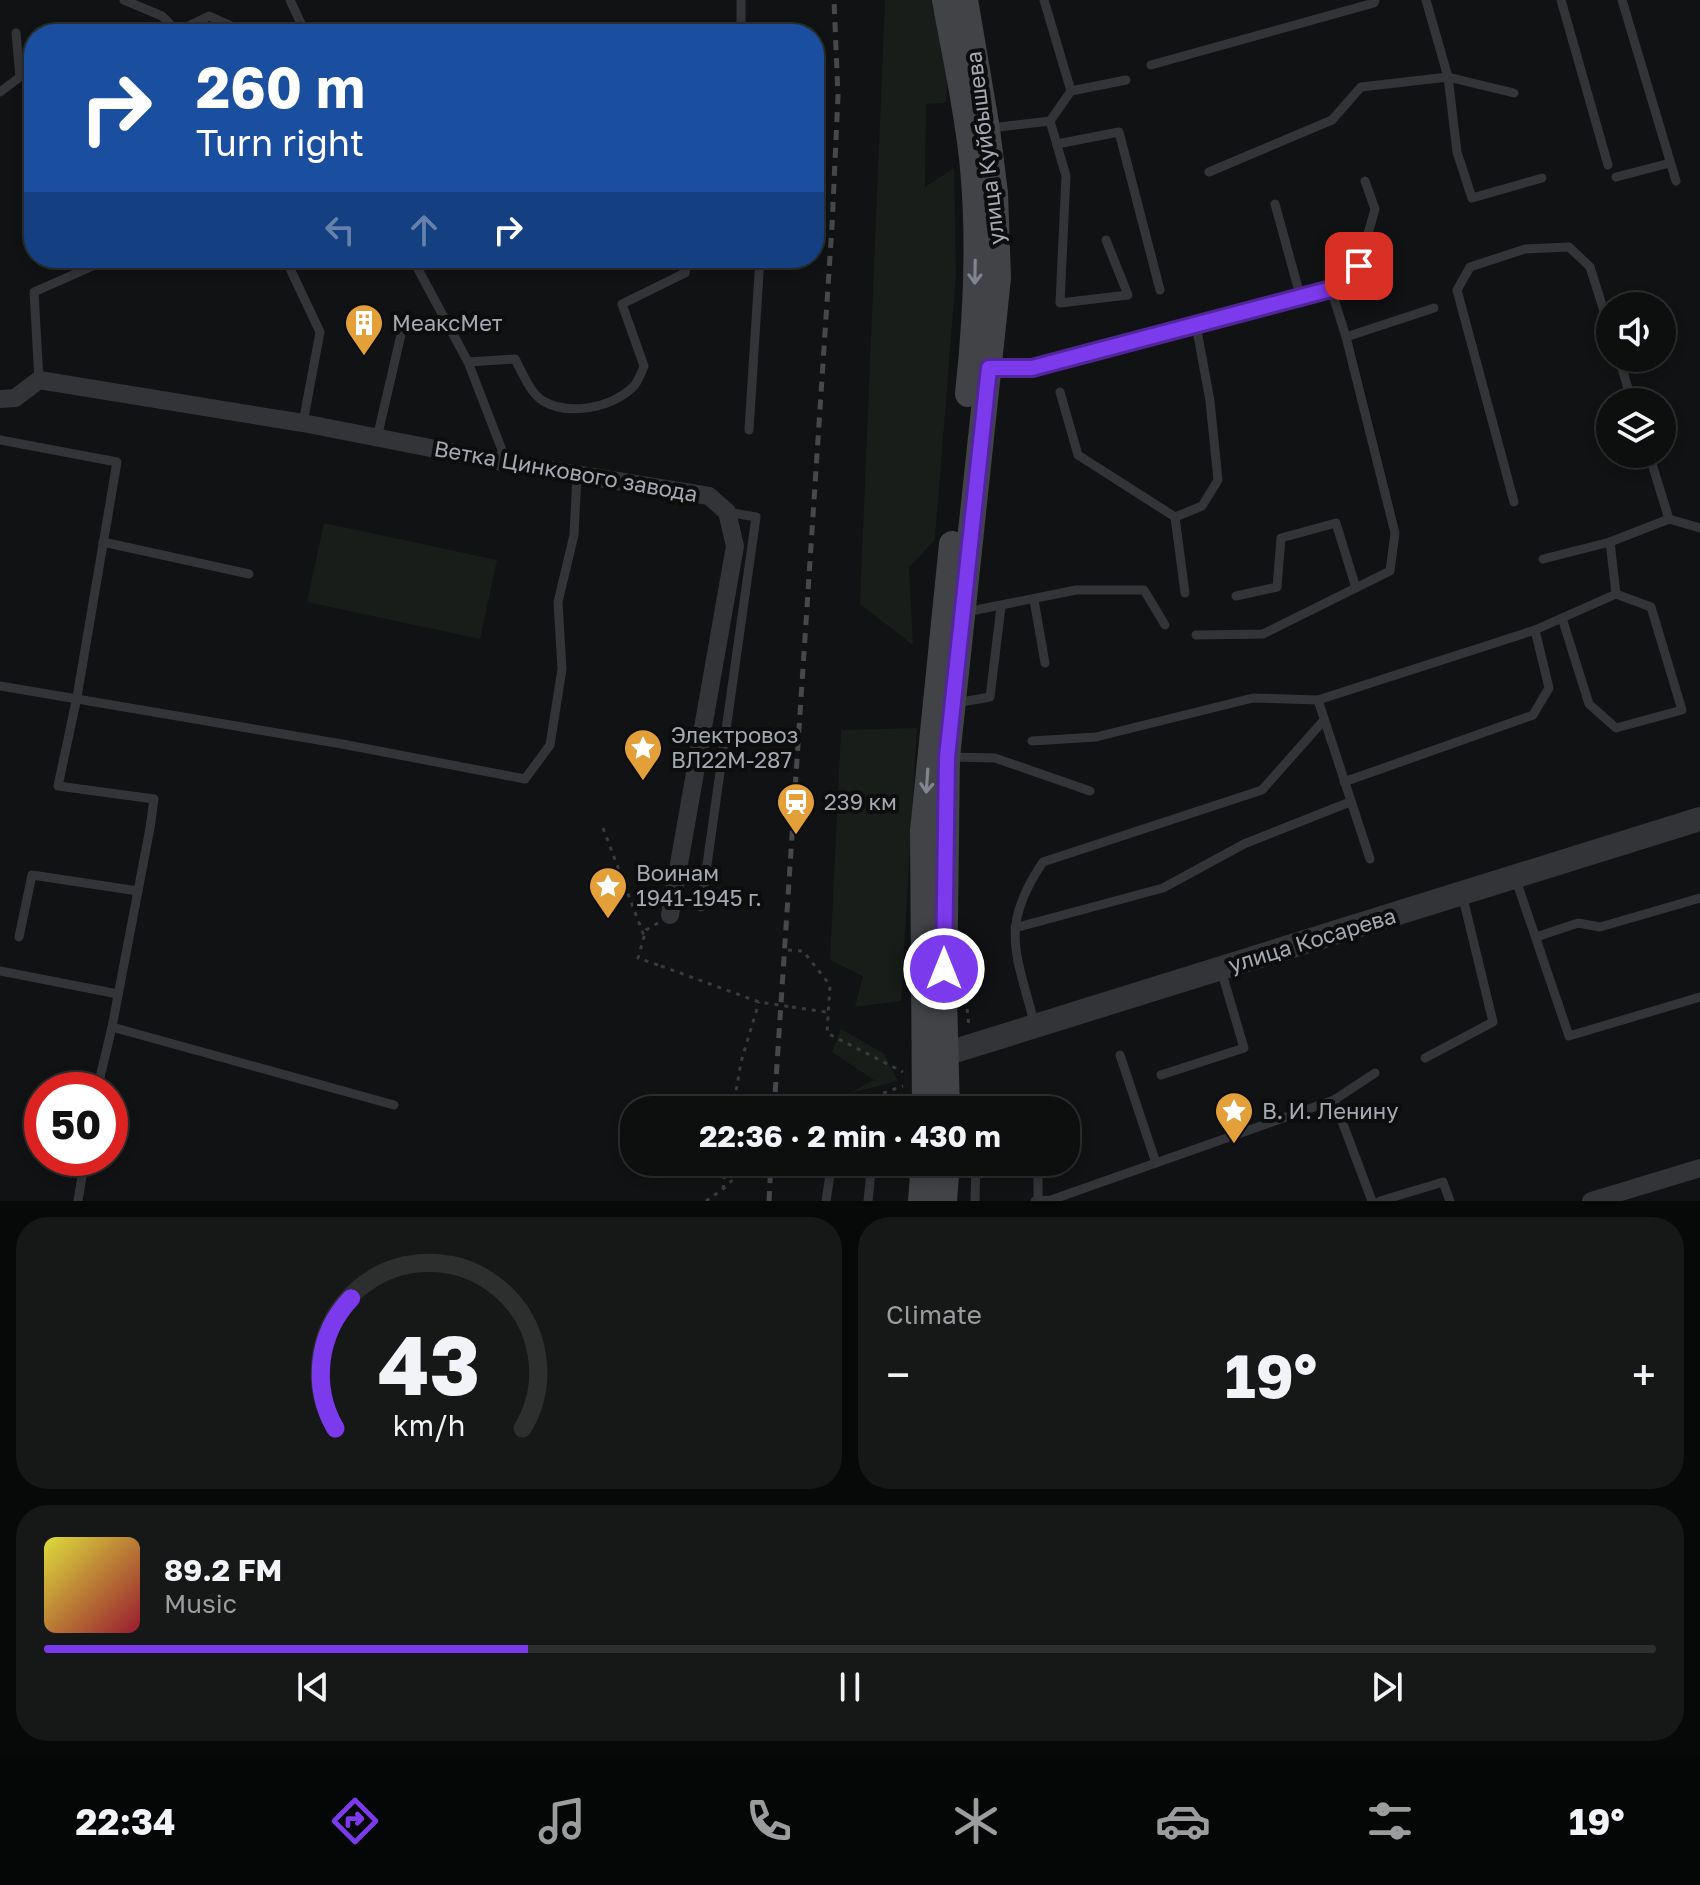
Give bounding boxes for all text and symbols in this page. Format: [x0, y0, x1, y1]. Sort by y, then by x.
street label: улица Куйбышева [959, 50, 1010, 246]
text: 260 m [196, 53, 365, 120]
icon: right [64, 56, 168, 160]
text: Turn right [196, 121, 364, 164]
icon: left [318, 208, 362, 252]
icon: ahead [402, 208, 446, 252]
icon: right [486, 208, 530, 252]
pin [1325, 232, 1393, 300]
icon: arrive [1337, 244, 1381, 288]
one-way arrow [967, 258, 983, 285]
map controls [1596, 292, 1676, 468]
button: sound [1596, 292, 1676, 372]
building icon: МеаксМет [343, 302, 385, 357]
place label: МеаксМет [392, 309, 503, 336]
button: layers [1596, 388, 1676, 468]
street label: Ветка Цинкового завода [432, 434, 700, 507]
place label: Электровоз ВЛ22М-287 [671, 721, 798, 773]
place icon: Электровоз ВЛ22М-287 [622, 727, 664, 782]
one-way arrow [919, 767, 934, 794]
station icon: 239 км [775, 781, 817, 836]
place label: 239 км [824, 788, 897, 815]
place label: Воинам 1941-1945 г. [636, 859, 762, 911]
place icon: Воинам 1941-1945 г. [587, 865, 629, 920]
street label: улица Косарева [1225, 901, 1399, 978]
position arrow [902, 927, 986, 1011]
speed limit sign: 50 [24, 1072, 128, 1176]
place icon: В. И. Ленину [1213, 1090, 1255, 1145]
place label: В. И. Ленину [1262, 1097, 1399, 1124]
text: 22:36 · 2 min · 430 m [699, 1118, 1001, 1154]
text: Climate [886, 1299, 982, 1330]
text: 43 [378, 1313, 480, 1413]
text: 19° [1225, 1339, 1317, 1411]
text: − [886, 1348, 910, 1401]
text: + [1632, 1348, 1656, 1401]
text: km/h [393, 1408, 465, 1442]
text: 89.2 FM [164, 1552, 282, 1588]
text: Music [164, 1588, 237, 1619]
icon: previous [291, 1665, 335, 1709]
icon: pause [828, 1665, 872, 1709]
icon: next [1365, 1665, 1409, 1709]
icon: directions [327, 1793, 383, 1849]
icon: music [534, 1793, 590, 1849]
icon: phone [741, 1793, 797, 1849]
icon: climate [948, 1793, 1004, 1849]
icon: car [1155, 1793, 1211, 1849]
icon: filters [1362, 1793, 1418, 1849]
text: 22:34 [76, 1800, 175, 1843]
text: 19° [1569, 1800, 1624, 1843]

